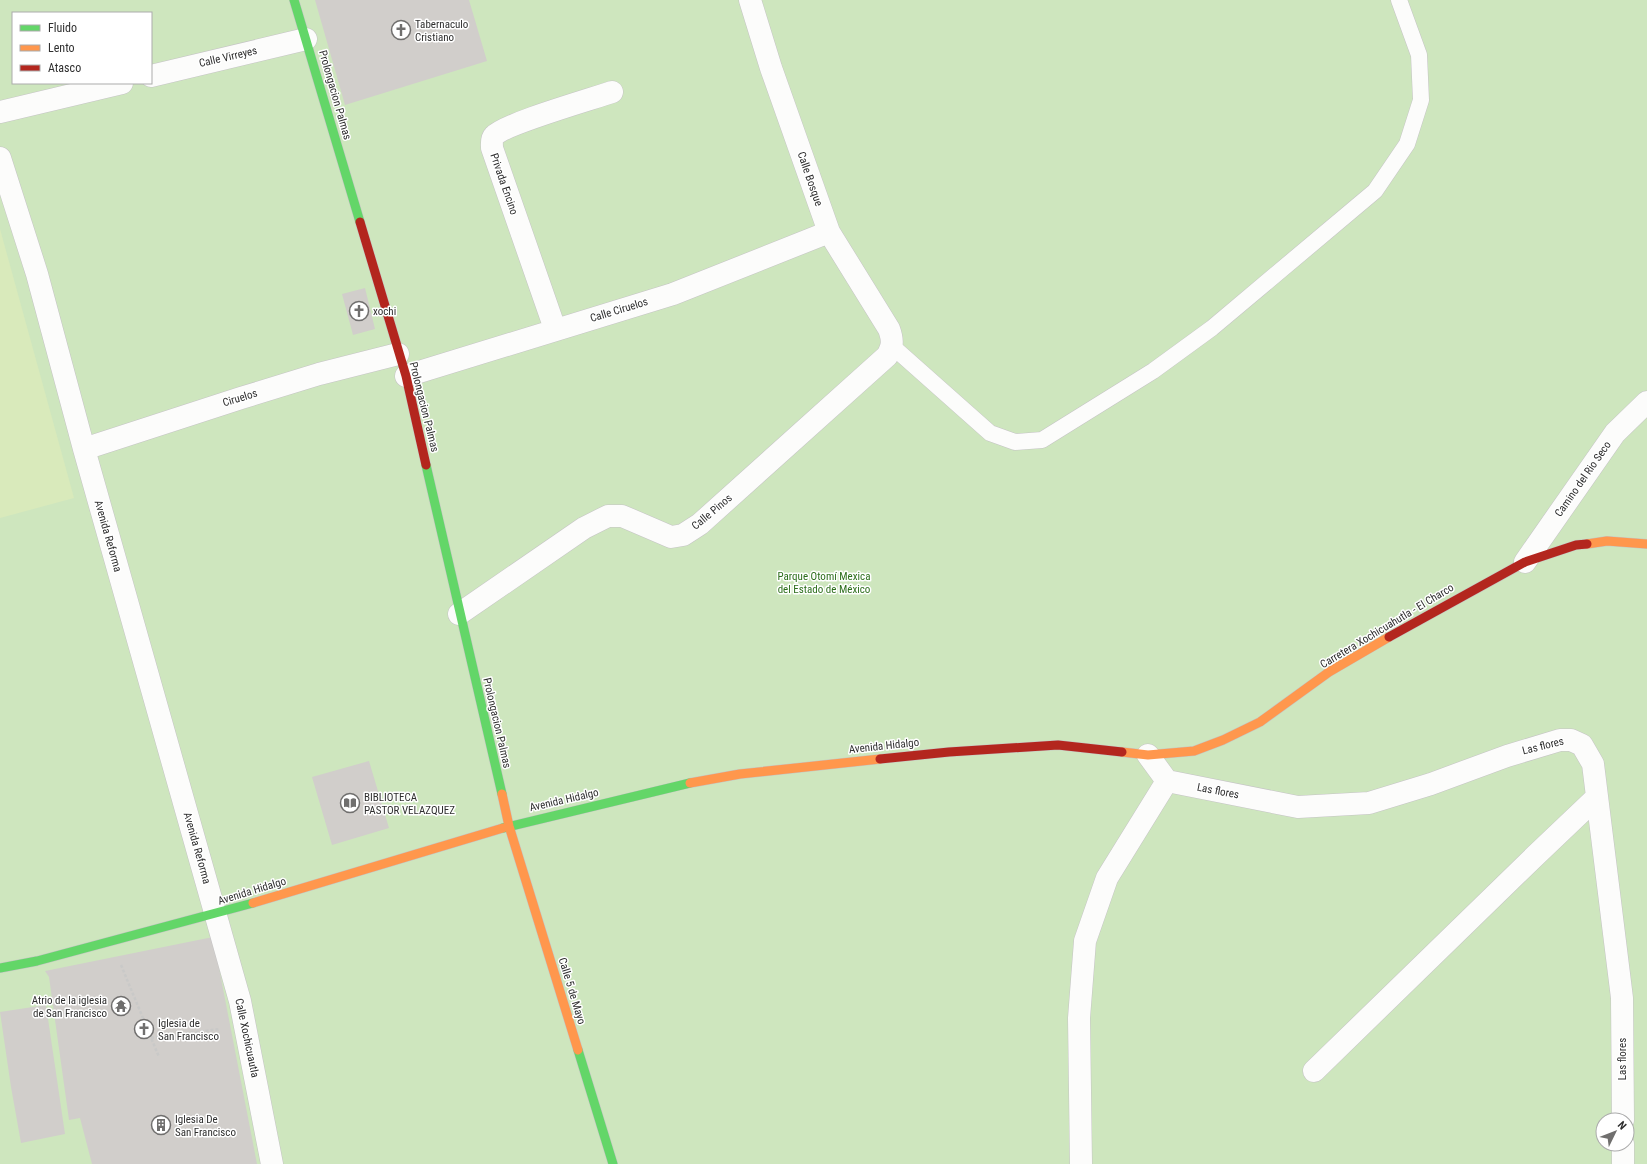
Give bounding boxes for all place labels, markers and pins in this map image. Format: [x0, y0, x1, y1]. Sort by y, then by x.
place label: Tabernaculo Cristiano [415, 18, 469, 44]
church icon: Tabernaculo Cristiano [390, 19, 412, 41]
church icon: xochi [348, 300, 370, 322]
place label: xochi [373, 305, 396, 318]
place label: BIBLIOTECA PASTOR VELAZQUEZ [364, 791, 455, 817]
library icon: BIBLIOTECA PASTOR VELAZQUEZ [339, 792, 361, 814]
place label: Atrio de la iglesia de San Francisco [32, 994, 107, 1020]
temple icon: Atrio de la iglesia de San Francisco [110, 995, 132, 1017]
place label: Iglesia de San Francisco [158, 1017, 219, 1043]
church icon: Iglesia de San Francisco [133, 1018, 155, 1040]
place label: Iglesia De San Francisco [175, 1113, 236, 1139]
building icon: Iglesia De San Francisco [150, 1114, 172, 1136]

